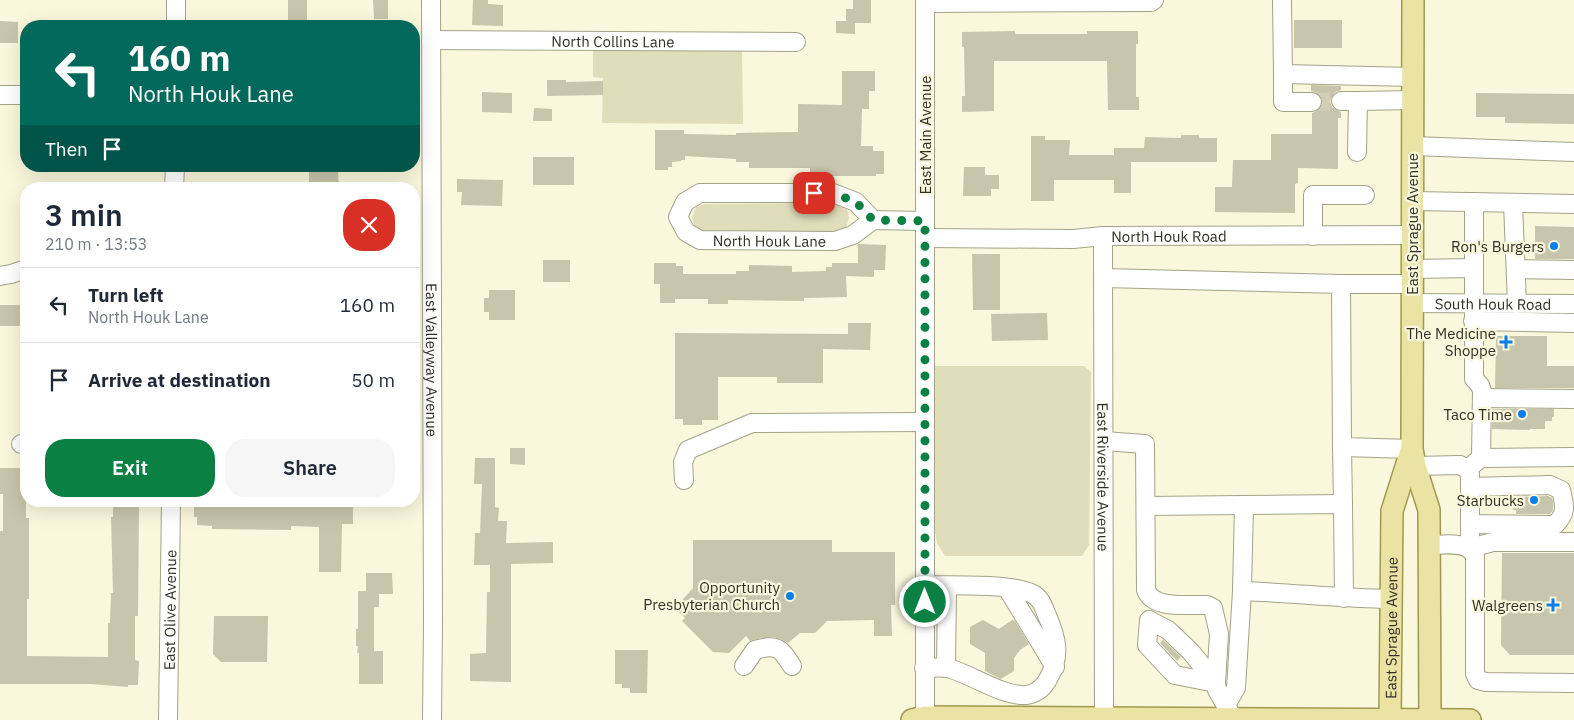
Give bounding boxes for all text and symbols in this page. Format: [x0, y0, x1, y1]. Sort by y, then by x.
street label: North Collins Lane [551, 31, 675, 51]
text: 160 m [128, 35, 231, 81]
icon: left [45, 40, 110, 105]
street label: East Main Avenue [916, 76, 935, 194]
text: North Houk Lane [128, 79, 294, 108]
icon: arrive [98, 135, 126, 163]
text: Then [45, 137, 88, 161]
street label: East Sprague Avenue [1403, 153, 1422, 295]
pin [793, 172, 835, 214]
icon: arrive [800, 179, 828, 207]
text: 3 min [45, 195, 123, 234]
button: close [343, 199, 395, 251]
street label: North Houk Road [1111, 226, 1227, 245]
street label: North Houk Lane [713, 231, 826, 250]
text: 210 m · 13:53 [45, 234, 147, 254]
place label: Ron's Burgers [1451, 237, 1544, 256]
marker: Ron's Burgers [1548, 240, 1560, 252]
text: Turn left [88, 283, 164, 307]
street label: East Valleyway Avenue [422, 283, 442, 437]
icon: left [45, 291, 73, 319]
text: 160 m [340, 293, 395, 317]
street label: South Houk Road [1435, 294, 1551, 313]
text: North Houk Lane [88, 307, 209, 327]
place label: The Medicine Shoppe [1406, 324, 1496, 360]
marker: The Medicine Shoppe [1500, 336, 1512, 348]
icon: arrive [45, 366, 73, 394]
text: Arrive at destination [88, 368, 271, 392]
text: 50 m [351, 368, 395, 392]
street label: East Riverside Avenue [1094, 403, 1113, 551]
place label: Taco Time [1443, 405, 1512, 424]
marker: Taco Time [1516, 408, 1528, 420]
button: Exit [45, 439, 215, 497]
button: Share [225, 439, 395, 497]
place label: Starbucks [1457, 491, 1524, 510]
marker: Starbucks [1528, 494, 1540, 506]
street label: East Olive Avenue [159, 550, 180, 670]
street label: East Sprague Avenue [1381, 557, 1401, 699]
position arrow [898, 575, 950, 627]
place label: Opportunity Presbyterian Church [643, 578, 781, 614]
marker: Opportunity Presbyterian Church [784, 590, 796, 602]
place label: Walgreens [1472, 596, 1543, 615]
marker: Walgreens [1547, 599, 1559, 611]

